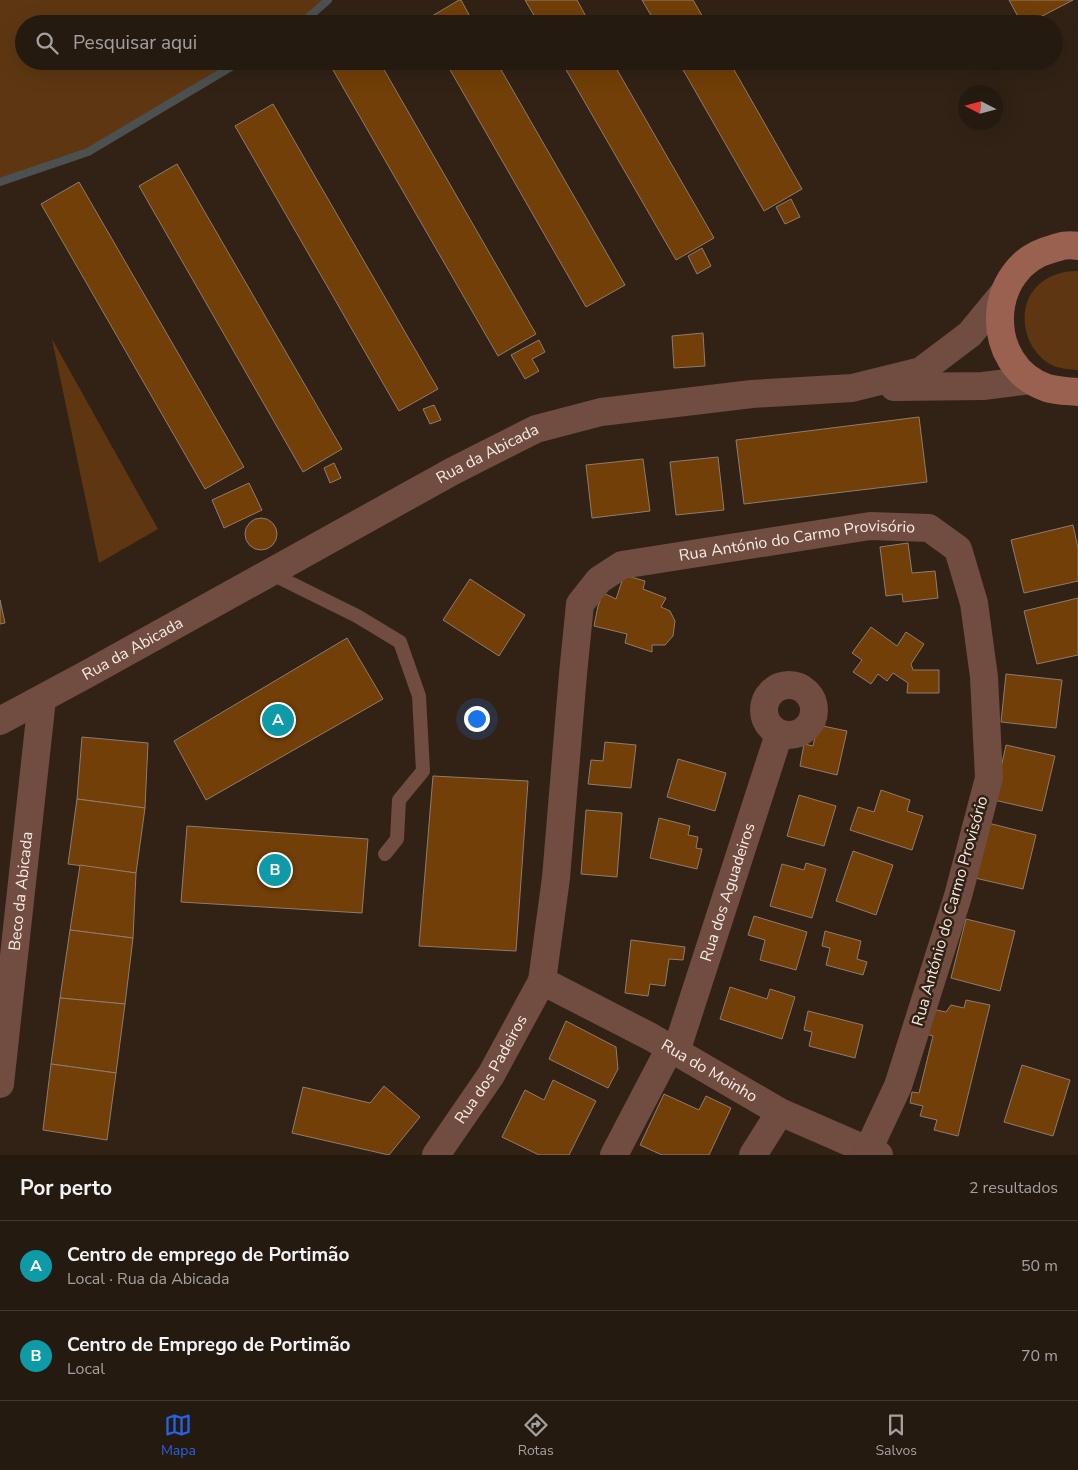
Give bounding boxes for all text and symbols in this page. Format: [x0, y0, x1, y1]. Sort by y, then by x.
search box [15, 15, 1063, 70]
icon: search [33, 29, 61, 57]
text: Pesquisar aqui [73, 30, 197, 56]
north arrow [958, 85, 1003, 130]
street label: Rua da Abicada [432, 418, 543, 489]
street label: Rua António do Carmo Provisório [677, 515, 916, 567]
street label: Rua da Abicada [78, 612, 187, 686]
pin: A [262, 701, 294, 739]
your location [464, 706, 490, 732]
street label: Rua António do Carmo Provisório [907, 793, 993, 1029]
street label: Rua dos Aguadeiros [695, 820, 761, 964]
street label: Beco da Abicada [4, 830, 38, 952]
pin: B [259, 851, 291, 889]
street label: Rua dos Padeiros [449, 1011, 533, 1128]
street label: Rua do Moinho [657, 1034, 762, 1108]
text: Por perto [20, 1174, 112, 1202]
text: 2 resultados [969, 1177, 1058, 1199]
text: Centro de emprego de Portimão [67, 1242, 349, 1268]
text: A [30, 1255, 42, 1277]
text: 50 m [1021, 1255, 1058, 1277]
text: Local · Rua da Abicada [67, 1268, 229, 1290]
text: Centro de Emprego de Portimão [67, 1332, 351, 1358]
text: B [30, 1345, 42, 1367]
text: 70 m [1021, 1345, 1058, 1367]
text: Local [67, 1358, 105, 1380]
tab: Mapa [161, 1411, 196, 1460]
tab: Rotas [518, 1411, 554, 1460]
tab: Salvos [875, 1411, 917, 1460]

